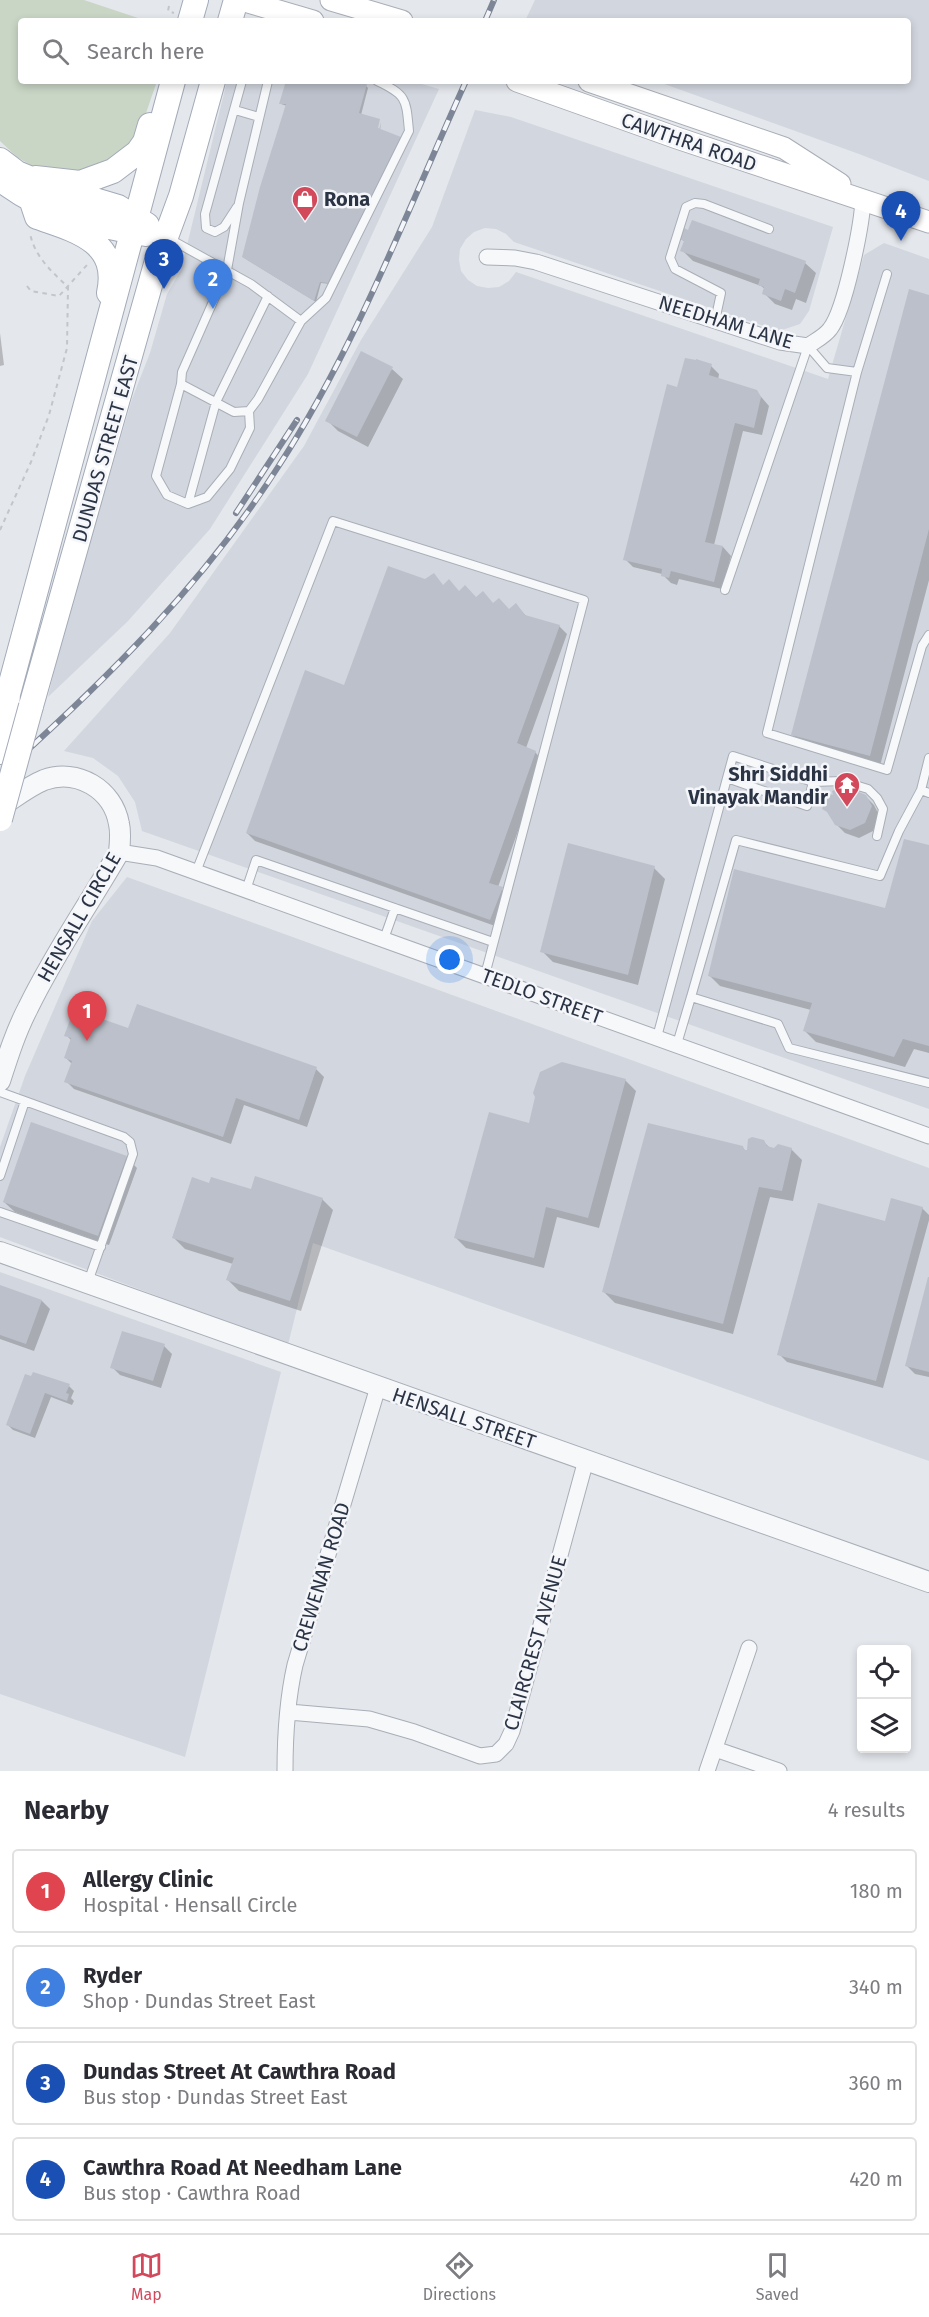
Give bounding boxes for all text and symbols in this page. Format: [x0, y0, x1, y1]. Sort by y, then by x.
search box [18, 18, 911, 84]
icon: search [39, 35, 72, 68]
text: Search here [87, 38, 205, 65]
street label: CAWTHRA ROAD [618, 108, 760, 176]
shop icon: Rona [290, 184, 320, 222]
place label: Rona [324, 187, 370, 211]
pin: 4 [882, 192, 920, 241]
pin: 3 [144, 240, 184, 289]
pin: 2 [194, 260, 232, 309]
street label: NEEDHAM LANE [656, 290, 796, 354]
street label: DUNDAS STREET EAST [67, 352, 143, 545]
place label: Shri Siddhi Vinayak Mandir [687, 762, 829, 809]
temple icon: Shri Siddhi Vinayak Mandir [832, 770, 862, 808]
street label: HENSALL CIRCLE [32, 848, 126, 986]
your location [435, 945, 464, 974]
street label: TEDLO STREET [478, 963, 606, 1029]
pin: 1 [68, 992, 106, 1041]
street label: HENSALL STREET [389, 1382, 539, 1454]
street label: CREWENAN ROAD [287, 1499, 355, 1655]
street label: CLAIRCREST AVENUE [499, 1553, 571, 1733]
map controls [857, 1645, 911, 1753]
button: locate [857, 1645, 911, 1699]
button: layers [857, 1699, 911, 1753]
text: Nearby [24, 1795, 109, 1826]
text: 4 results [828, 1798, 905, 1822]
text: Allergy Clinic [83, 1866, 213, 1893]
text: 1 [41, 1879, 50, 1903]
text: 180 m [850, 1879, 903, 1903]
text: Hospital · Hensall Circle [83, 1893, 297, 1917]
text: Ryder [83, 1962, 142, 1989]
text: 2 [40, 1975, 51, 1999]
text: 340 m [849, 1975, 903, 1999]
text: Shop · Dundas Street East [83, 1989, 315, 2013]
text: Dundas Street At Cawthra Road [83, 2058, 396, 2085]
text: 3 [40, 2071, 51, 2095]
text: 360 m [849, 2071, 903, 2095]
text: Bus stop · Dundas Street East [83, 2085, 347, 2109]
text: Cawthra Road At Needham Lane [83, 2154, 402, 2181]
text: 4 [40, 2167, 51, 2191]
text: 420 m [849, 2167, 903, 2191]
text: Bus stop · Cawthra Road [83, 2181, 301, 2205]
tab: Map [130, 2249, 163, 2304]
tab: Directions [423, 2249, 496, 2304]
tab: Saved [756, 2249, 799, 2304]

